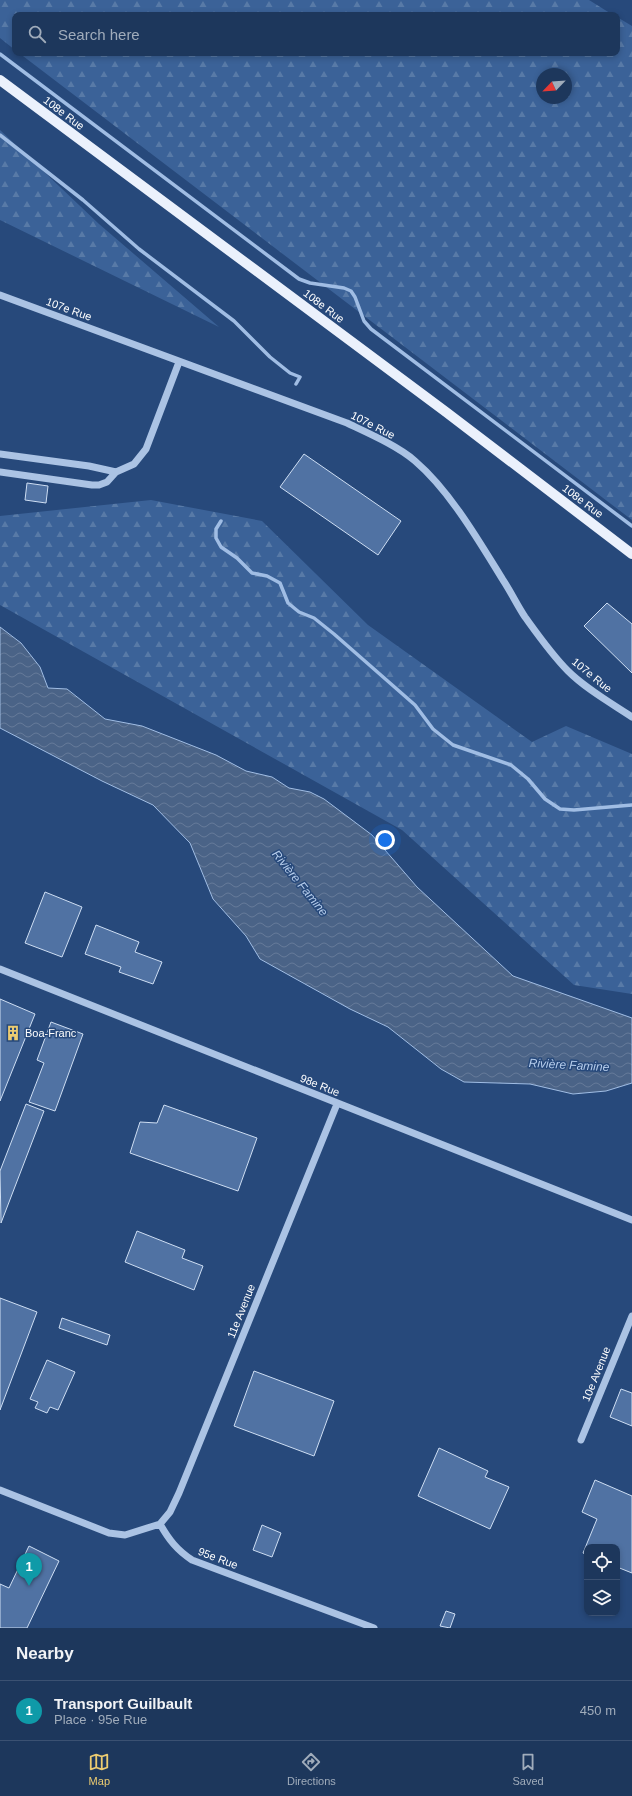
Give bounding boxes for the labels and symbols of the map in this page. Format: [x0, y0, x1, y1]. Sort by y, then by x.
north arrow [536, 68, 572, 104]
street label: 108e Rue [41, 94, 87, 132]
street label: 108e Rue [301, 287, 347, 325]
street label: 107e Rue [45, 295, 93, 323]
street label: 107e Rue [349, 409, 397, 441]
street label: 108e Rue [560, 482, 606, 520]
street label: 107e Rue [570, 655, 614, 695]
your location [375, 830, 395, 850]
water label: Rivière Famine [269, 847, 331, 919]
building icon: Boa-Franc [4, 1024, 22, 1042]
place label: Boa-Franc [25, 1027, 77, 1039]
water label: Rivière Famine [528, 1056, 610, 1074]
street label: 98e Rue [298, 1072, 342, 1098]
street label: 11e Avenue [225, 1282, 257, 1340]
street label: 10e Avenue [580, 1345, 612, 1403]
street label: 95e Rue [196, 1545, 240, 1571]
pin: 1 [16, 1553, 42, 1586]

